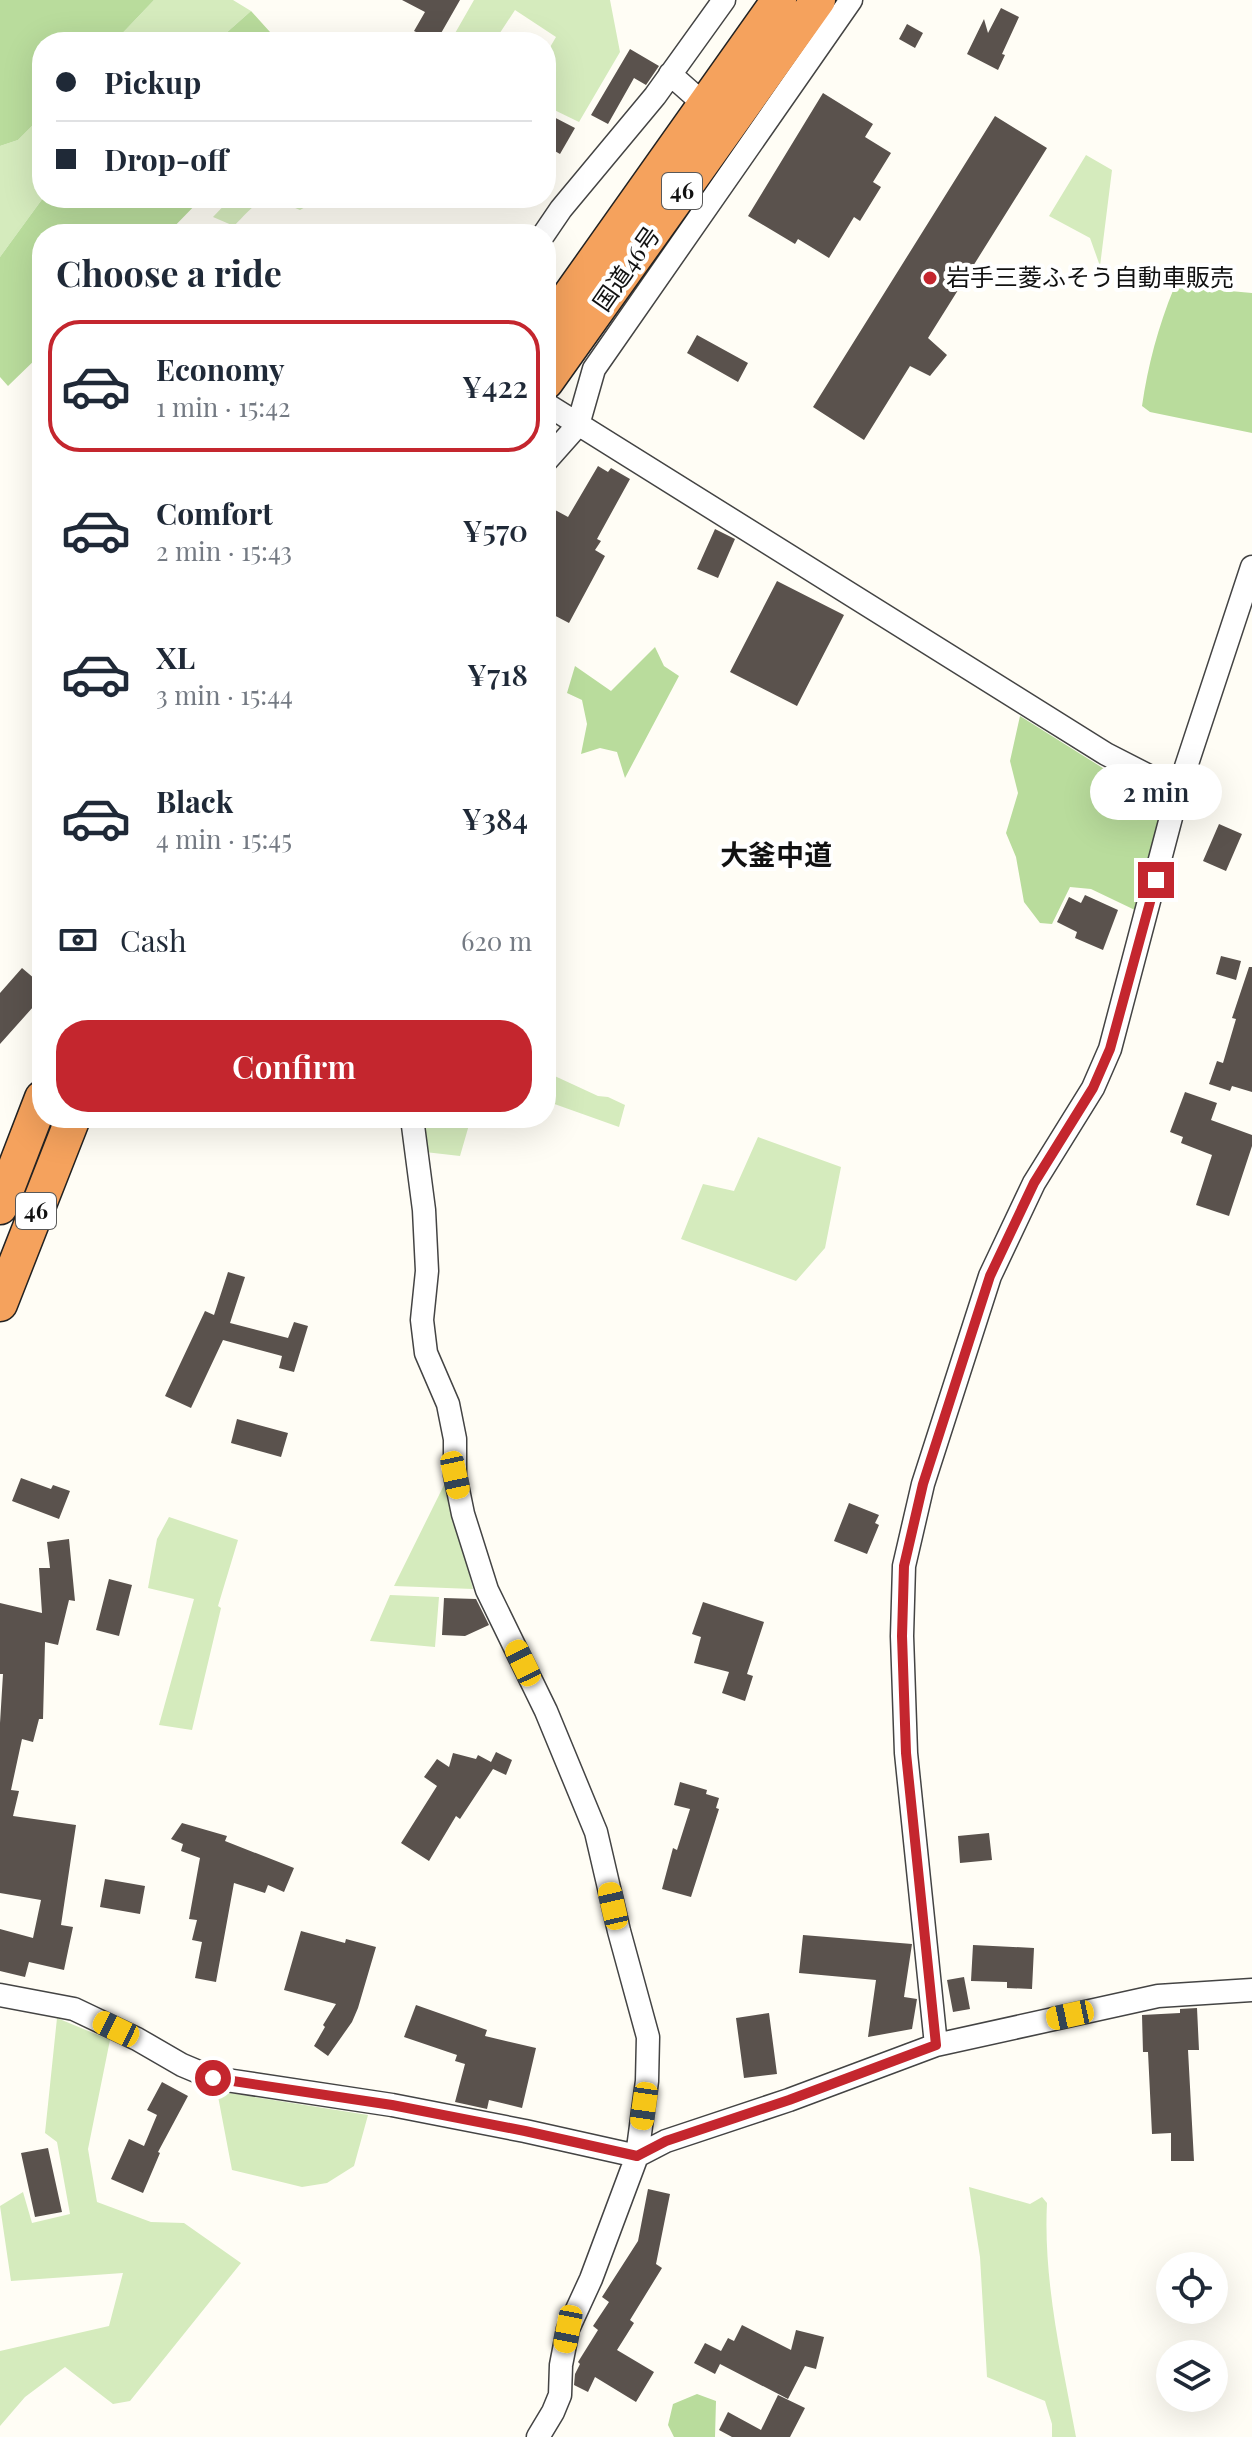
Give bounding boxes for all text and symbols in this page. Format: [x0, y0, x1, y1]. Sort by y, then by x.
text: Pickup [104, 62, 201, 102]
text: Drop-off [104, 139, 228, 179]
road number: 46 [662, 173, 702, 209]
street label: 国道46号 [585, 219, 666, 316]
text: Choose a ride [56, 248, 282, 296]
place label: 岩手三菱ふそう自動車販売 [946, 260, 1234, 292]
marker: 岩手三菱ふそう自動車販売 [921, 269, 939, 287]
text: Economy [156, 349, 285, 389]
icon: car [60, 350, 132, 422]
text: ¥422 [462, 366, 528, 406]
text: 1 min · 15:42 [156, 389, 290, 424]
text: Comfort [156, 493, 273, 533]
icon: car [60, 494, 132, 566]
text: ¥570 [463, 510, 528, 550]
text: 2 min · 15:43 [156, 533, 292, 568]
text: XL [156, 637, 195, 677]
icon: car [60, 638, 132, 710]
text: ¥718 [467, 654, 528, 694]
text: 3 min · 15:44 [156, 677, 293, 712]
callout: 2 min [1090, 764, 1222, 820]
text: 2 min [1123, 774, 1189, 809]
text: Black [156, 781, 233, 821]
icon: car [60, 782, 132, 854]
text: ¥384 [462, 798, 528, 838]
text: 4 min · 15:45 [156, 821, 292, 856]
district label: 大釜中道 [720, 835, 832, 872]
route end [1138, 862, 1174, 898]
icon: cash [56, 918, 100, 962]
text: Cash [120, 920, 187, 960]
text: 620 m [461, 923, 532, 958]
button: Confirm [56, 1020, 532, 1112]
road number: 46 [16, 1193, 56, 1229]
car [438, 1449, 472, 1501]
car [502, 1636, 544, 1690]
car [596, 1880, 630, 1932]
car [1044, 1998, 1096, 2032]
car [89, 2008, 143, 2050]
route start [195, 2060, 231, 2096]
car [629, 2081, 659, 2131]
map controls [1156, 2252, 1228, 2412]
button: locate [1156, 2252, 1228, 2324]
car [552, 2303, 584, 2355]
button: layers [1156, 2340, 1228, 2412]

